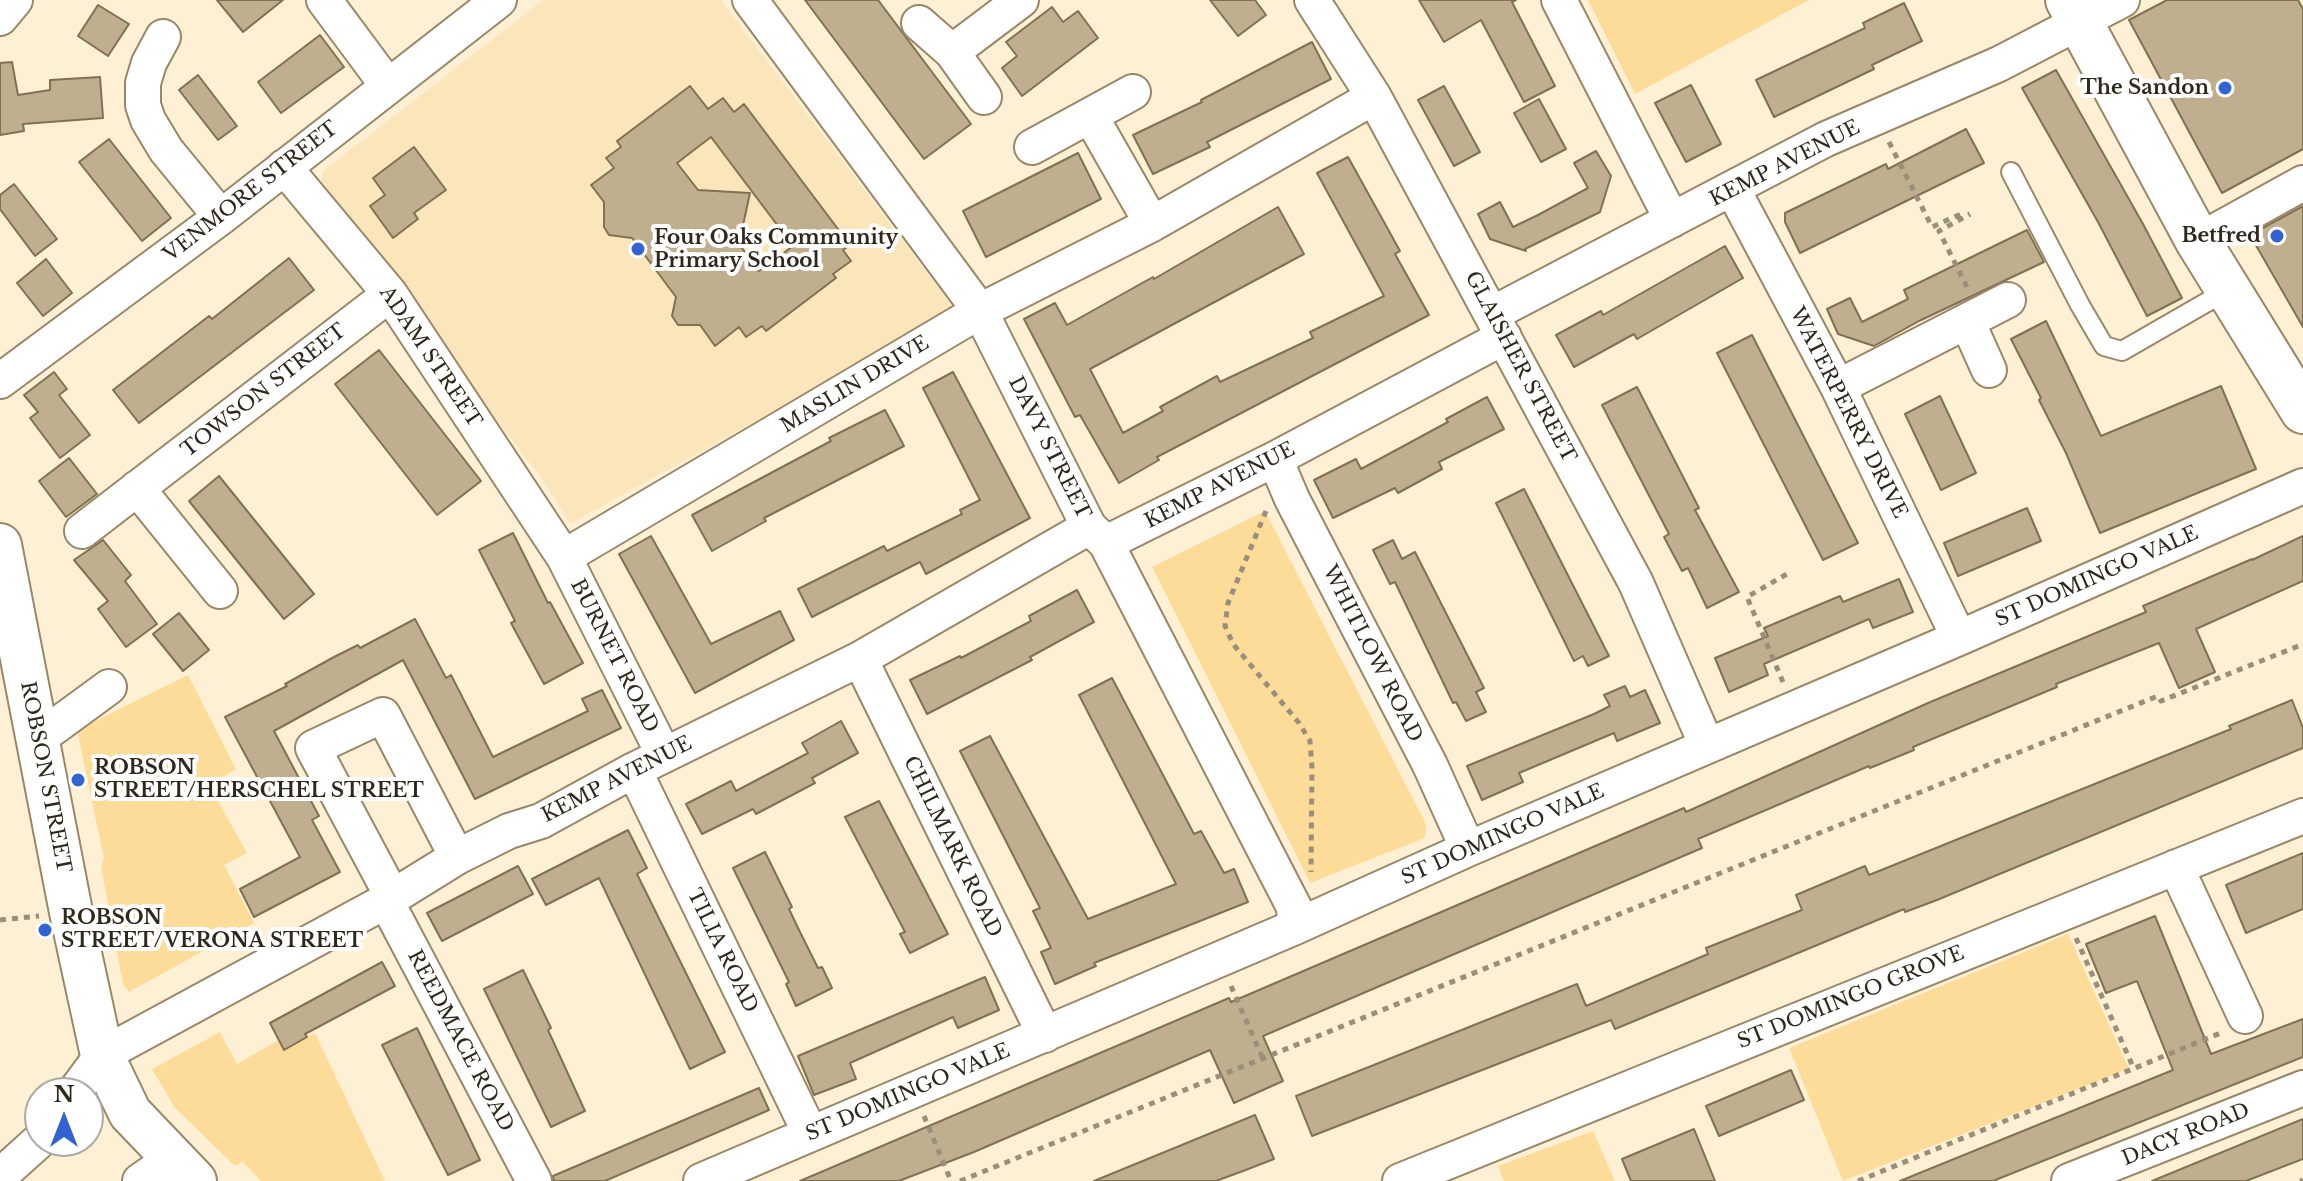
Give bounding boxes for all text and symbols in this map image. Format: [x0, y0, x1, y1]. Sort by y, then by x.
place label: The Sandon [2080, 76, 2209, 100]
marker: The Sandon [2216, 79, 2234, 97]
street label: KEMP AVENUE [1706, 116, 1864, 212]
street label: VENMORE STREET [159, 117, 343, 267]
place label: Betfred [2181, 224, 2261, 248]
place label: Four Oaks Community Primary School [654, 226, 898, 273]
marker: Betfred [2268, 227, 2286, 245]
marker: Four Oaks Community Primary School [629, 240, 647, 258]
street label: GLAISHER STREET [1459, 267, 1581, 467]
street label: ADAM STREET [374, 282, 486, 432]
street label: WATERPERRY DRIVE [1784, 304, 1912, 522]
street label: TOWSON STREET [177, 319, 351, 463]
street label: MASLIN DRIVE [777, 331, 933, 439]
street label: DAVY STREET [1003, 373, 1095, 523]
street label: KEMP AVENUE [1141, 438, 1299, 534]
street label: ST DOMINGO VALE [1992, 521, 2202, 633]
street label: WHITLOW ROAD [1317, 562, 1427, 746]
street label: BURNET ROAD [565, 575, 663, 737]
street label: ROBSON STREET [15, 679, 75, 875]
street label: KEMP AVENUE [538, 732, 696, 828]
street label: CHILMARK ROAD [898, 753, 1006, 941]
place label: ROBSON STREET/HERSCHEL STREET [94, 756, 424, 803]
marker: ROBSON STREET/HERSCHEL STREET [69, 771, 87, 789]
street label: ST DOMINGO VALE [1398, 779, 1608, 891]
street label: TILIA ROAD [682, 885, 762, 1017]
place label: ROBSON STREET/VERONA STREET [61, 906, 363, 953]
marker: ROBSON STREET/VERONA STREET [36, 921, 54, 939]
street label: ST DOMINGO GROVE [1734, 942, 1968, 1054]
street label: REEDMACE ROAD [402, 946, 518, 1136]
street label: ST DOMINGO VALE [802, 1039, 1014, 1147]
north arrow [24, 1077, 104, 1157]
text: N [54, 1081, 74, 1108]
street label: DACY ROAD [2119, 1099, 2253, 1171]

